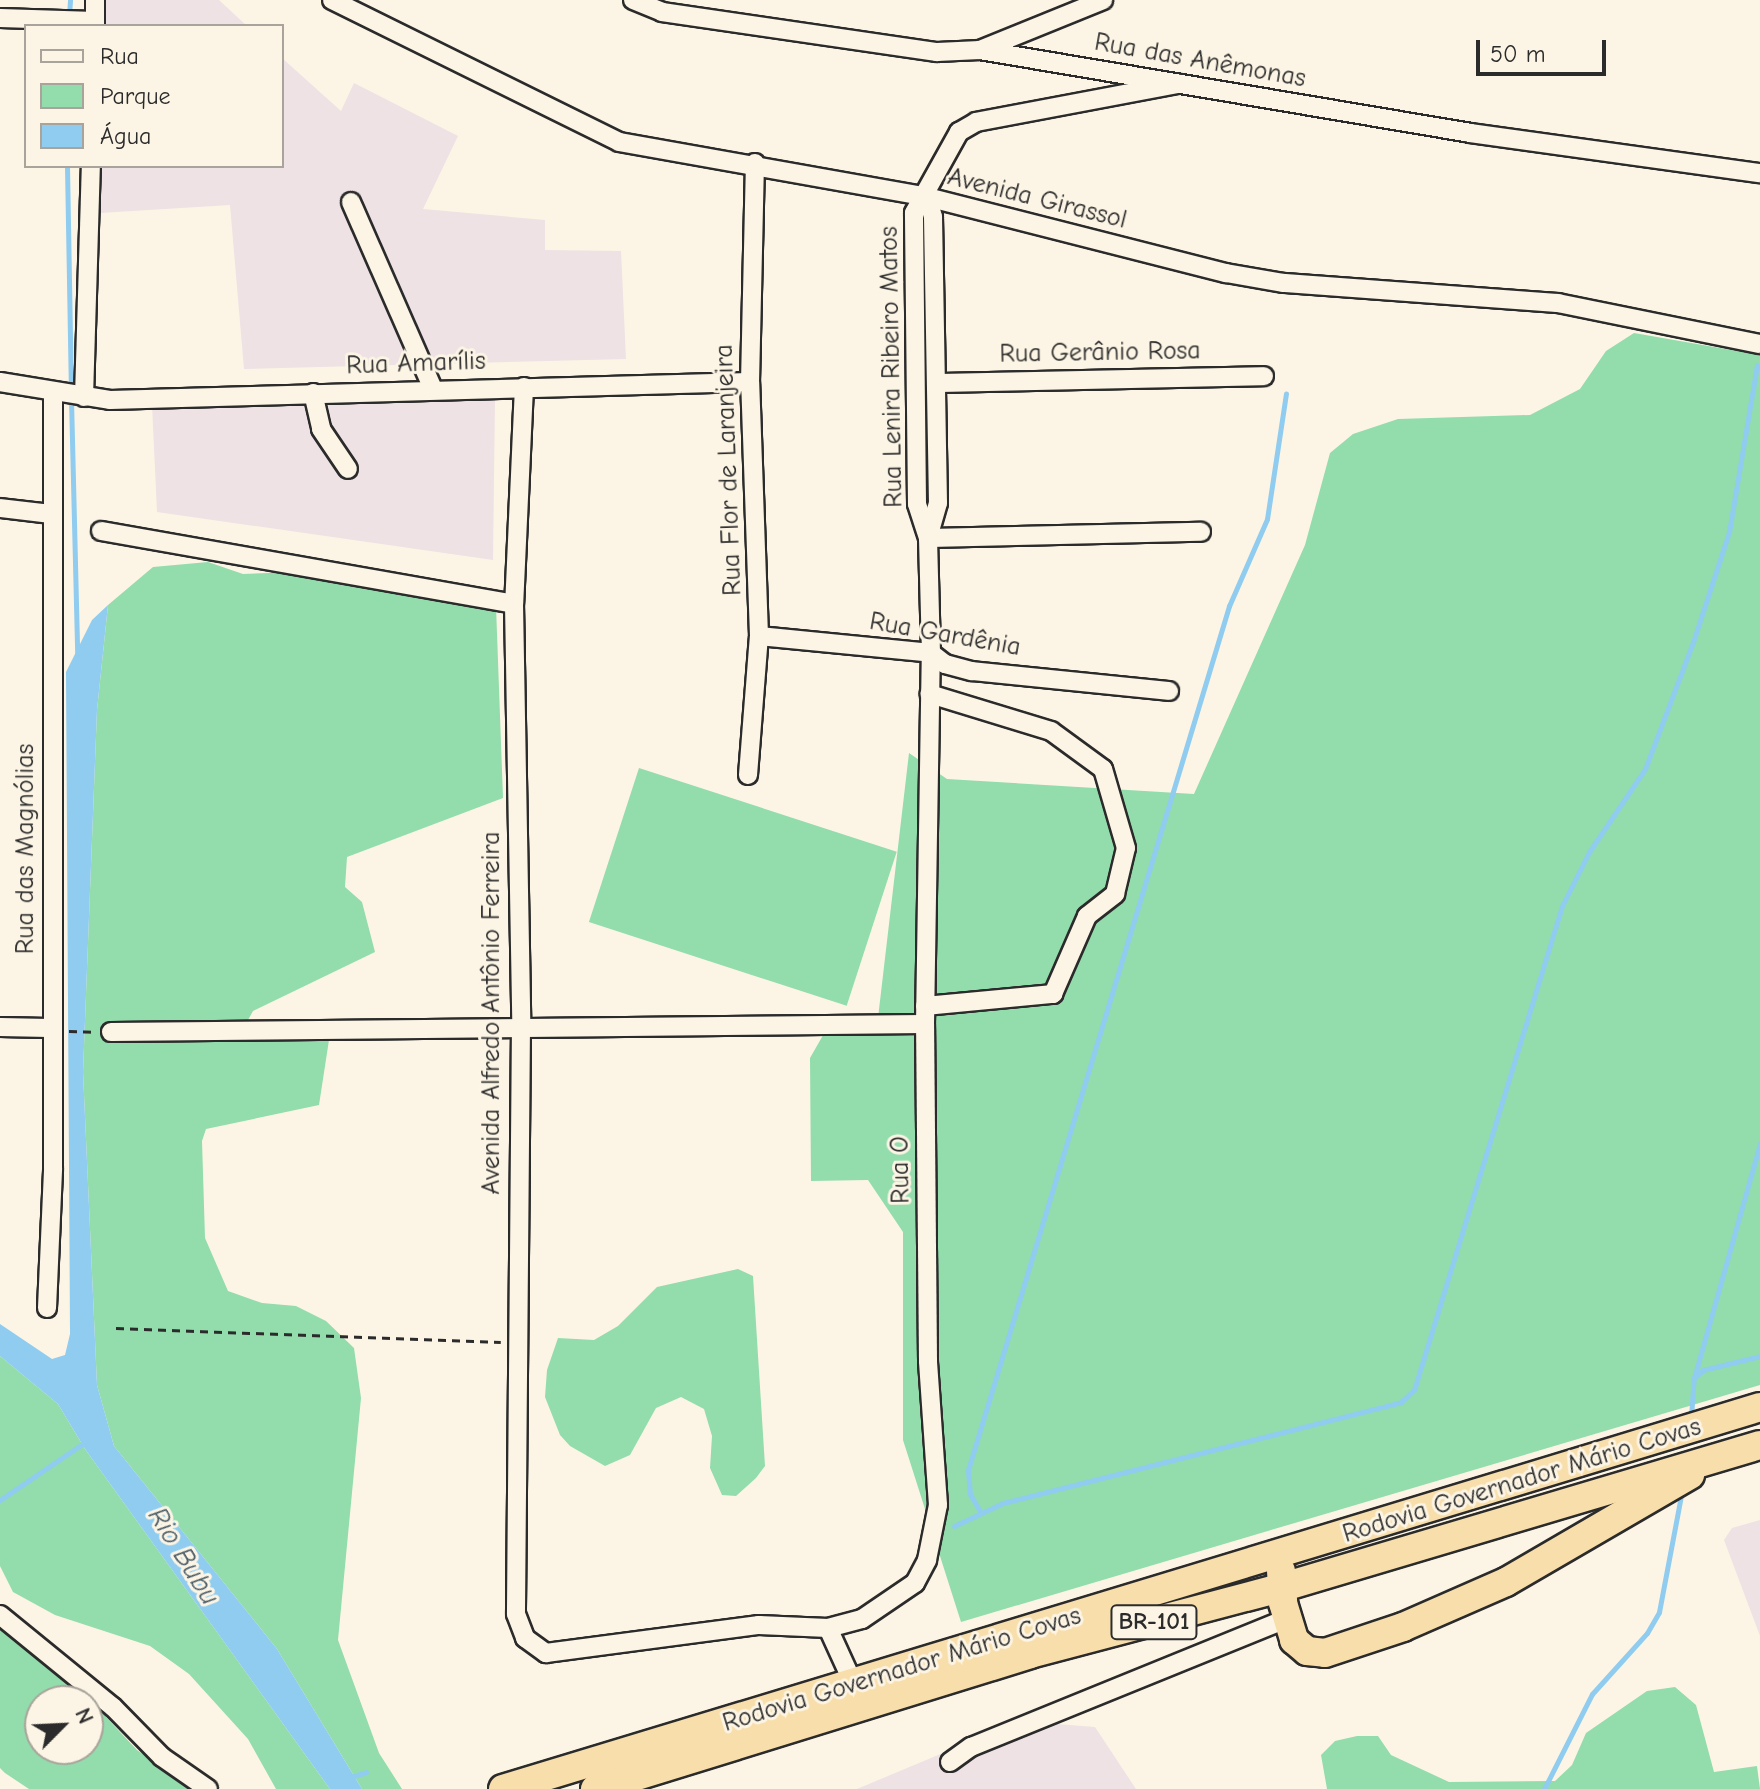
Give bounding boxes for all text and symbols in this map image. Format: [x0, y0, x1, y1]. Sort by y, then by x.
legend [24, 24, 284, 168]
scale bar [1480, 24, 1610, 74]
street label: Rua das Anêmonas [1092, 27, 1308, 95]
text: 50 m [1490, 40, 1546, 68]
text: Rua [100, 42, 139, 70]
text: Parque [100, 82, 171, 110]
text: Água [100, 122, 151, 150]
street label: Avenida Girassol [944, 162, 1130, 236]
street label: Rua Lenira Ribeiro Matos [874, 226, 910, 508]
street label: Rua Gerânio Rosa [999, 336, 1201, 370]
street label: Rua Flor de Laranjeira [709, 344, 749, 596]
street label: Rua Amarílis [346, 346, 486, 382]
street label: Rua Gardênia [867, 606, 1023, 664]
street label: Rua das Magnólias [10, 744, 42, 954]
street label: Avenida Alfredo Antônio Ferreira [476, 831, 508, 1195]
street label: Rua O [885, 1136, 917, 1204]
street label: Rodovia Governador Mário Covas [1339, 1412, 1705, 1550]
water label: Rio Bubu [141, 1501, 227, 1611]
street label: Rodovia Governador Mário Covas [719, 1601, 1085, 1739]
road number: BR-101 [1110, 1602, 1198, 1642]
north arrow [24, 1685, 104, 1765]
text: N [69, 1704, 99, 1728]

